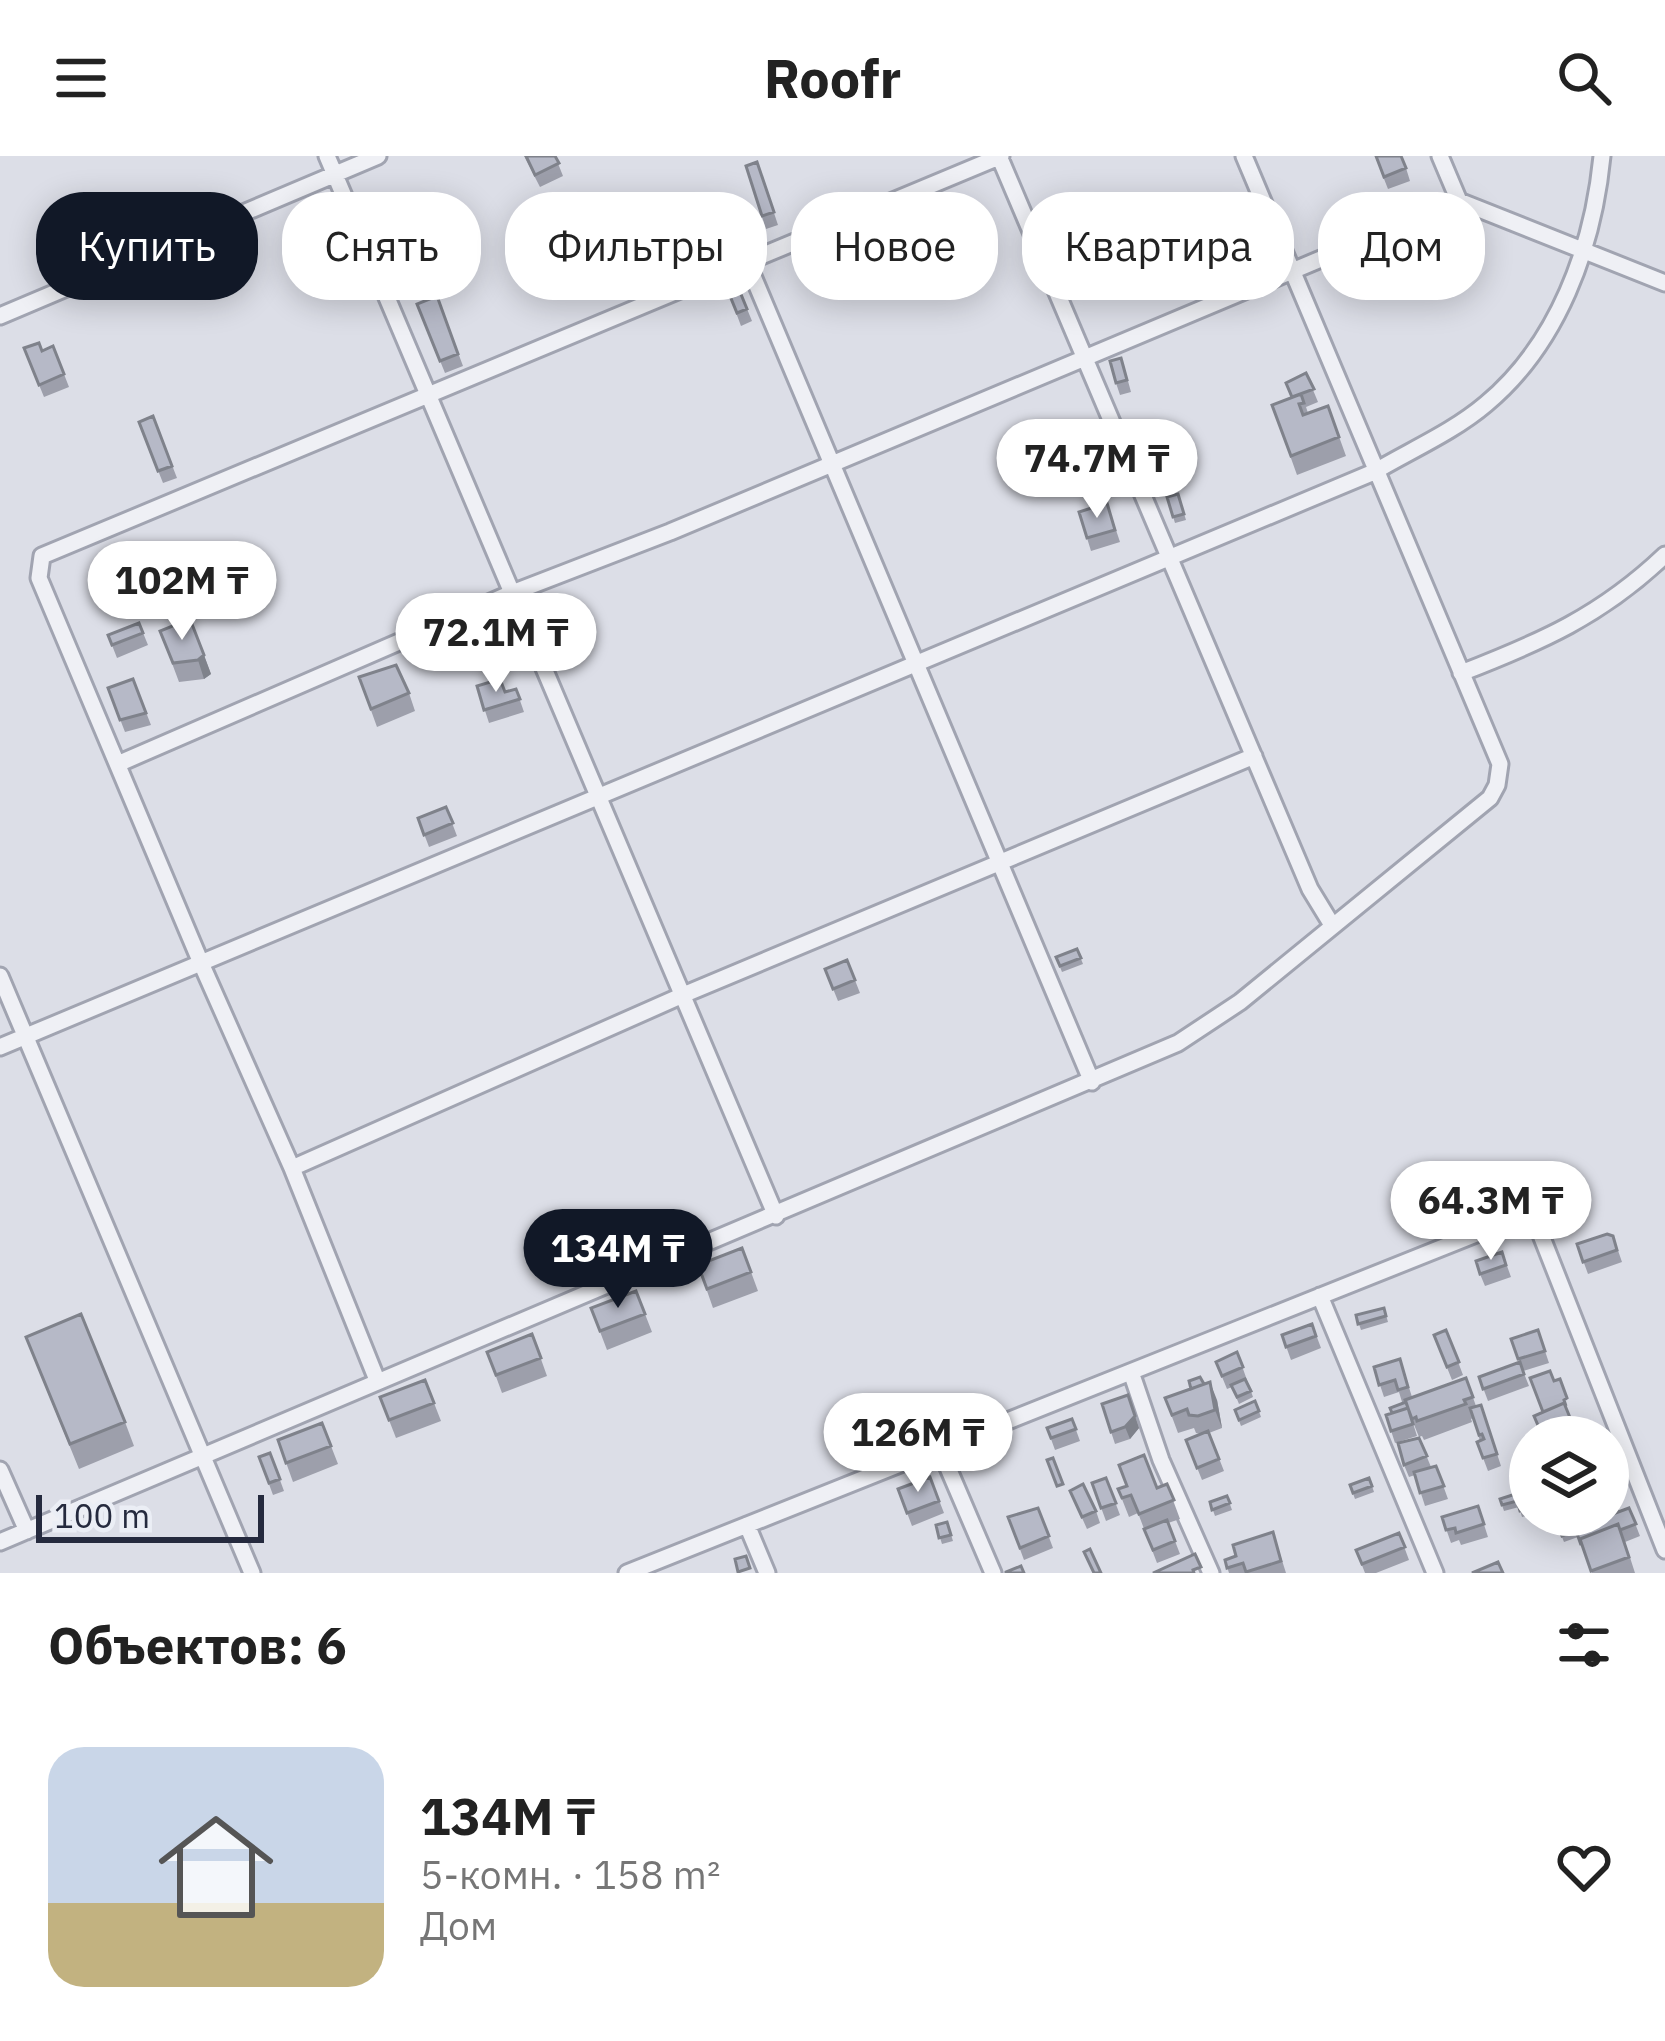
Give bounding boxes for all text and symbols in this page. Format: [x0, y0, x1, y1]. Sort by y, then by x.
text: Roofr [764, 43, 901, 113]
icon: menu [48, 45, 114, 111]
icon: search [1551, 45, 1617, 111]
chip: Купить [36, 192, 258, 300]
chip: Снять [282, 192, 481, 300]
chip: Фильтры [505, 192, 767, 300]
chip: Новое [791, 192, 998, 300]
chip: Квартира [1022, 192, 1294, 300]
chip: Дом [1318, 192, 1485, 300]
pin: 74.7M ₸ [986, 419, 1208, 521]
text: 74.7M ₸ [1024, 432, 1171, 483]
pin: 102M ₸ [84, 541, 280, 643]
text: 102M ₸ [115, 554, 249, 605]
pin: 72.1M ₸ [385, 593, 607, 695]
text: 72.1M ₸ [423, 606, 570, 657]
pin: 64.3M ₸ [1380, 1161, 1602, 1263]
text: 64.3M ₸ [1418, 1174, 1565, 1225]
pin: 134M ₸ [520, 1209, 716, 1311]
text: 134M ₸ [551, 1222, 685, 1273]
pin: 126M ₸ [820, 1393, 1016, 1495]
text: 126M ₸ [851, 1406, 985, 1457]
map controls [1509, 1416, 1629, 1536]
button: layers [1509, 1416, 1629, 1536]
scale bar [36, 1489, 264, 1542]
text: 100 m [54, 1494, 150, 1537]
text: Объектов: 6 [48, 1612, 347, 1678]
icon: filters [1551, 1612, 1617, 1678]
text: 134M ₸ [420, 1783, 596, 1849]
icon: home [144, 1795, 288, 1939]
icon: heart [1551, 1834, 1617, 1900]
text: 5-комн. · 158 m² [420, 1849, 720, 1900]
text: Дом [420, 1900, 497, 1951]

